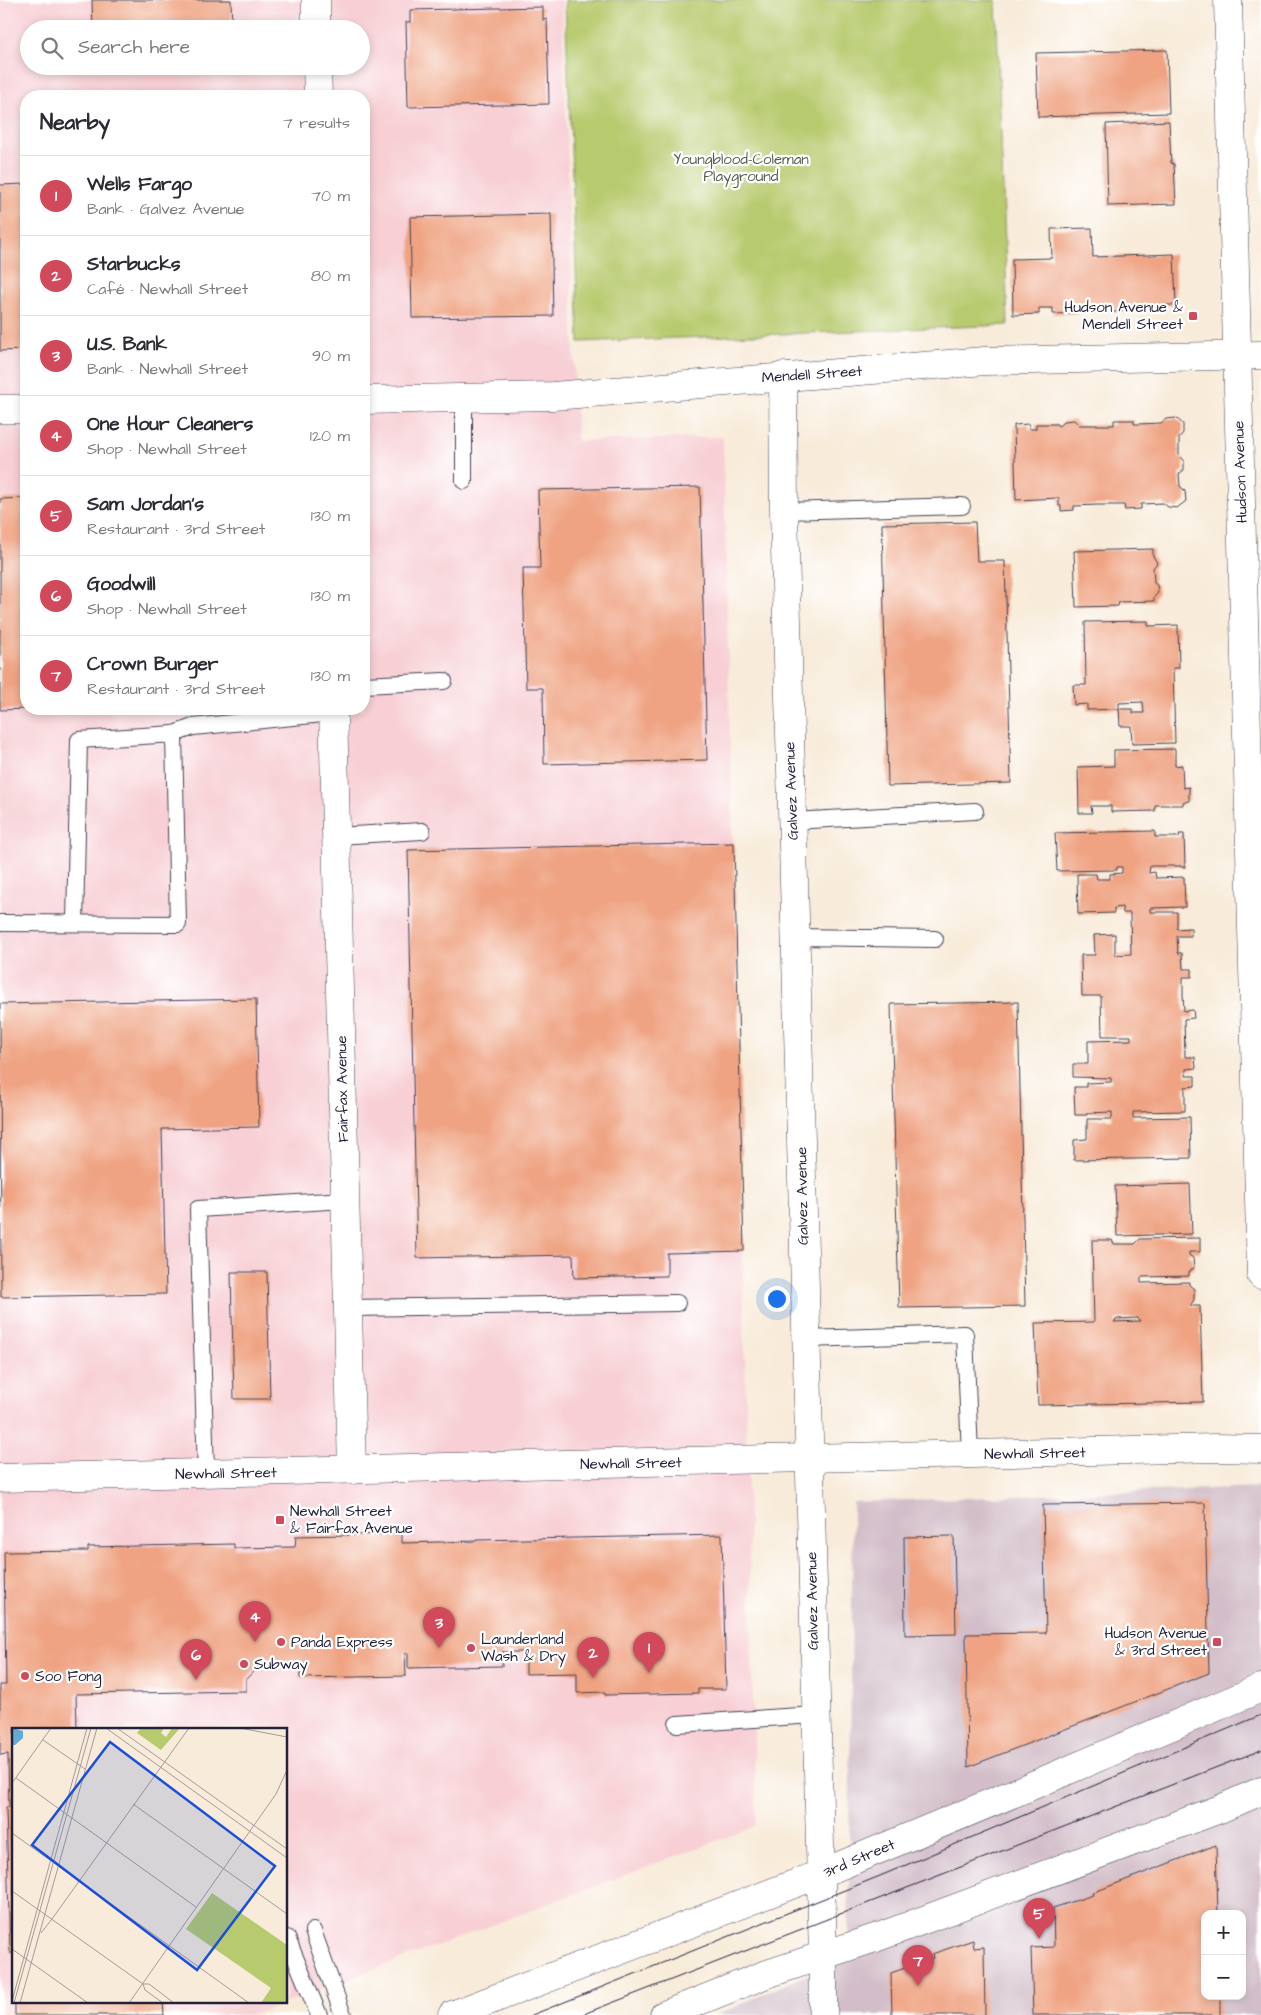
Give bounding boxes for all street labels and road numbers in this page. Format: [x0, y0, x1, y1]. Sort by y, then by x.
street label: Mendell Street [761, 361, 863, 388]
street label: Hudson Avenue [1228, 420, 1253, 524]
street label: Galvez Avenue [779, 741, 804, 841]
street label: Fairfax Avenue [331, 1035, 354, 1143]
street label: Galvez Avenue [791, 1147, 814, 1245]
street label: Newhall Street [984, 1442, 1086, 1465]
street label: Newhall Street [580, 1452, 682, 1475]
street label: Newhall Street [175, 1462, 277, 1485]
street label: Galvez Avenue [801, 1552, 824, 1650]
street label: 3rd Street [820, 1834, 898, 1883]

